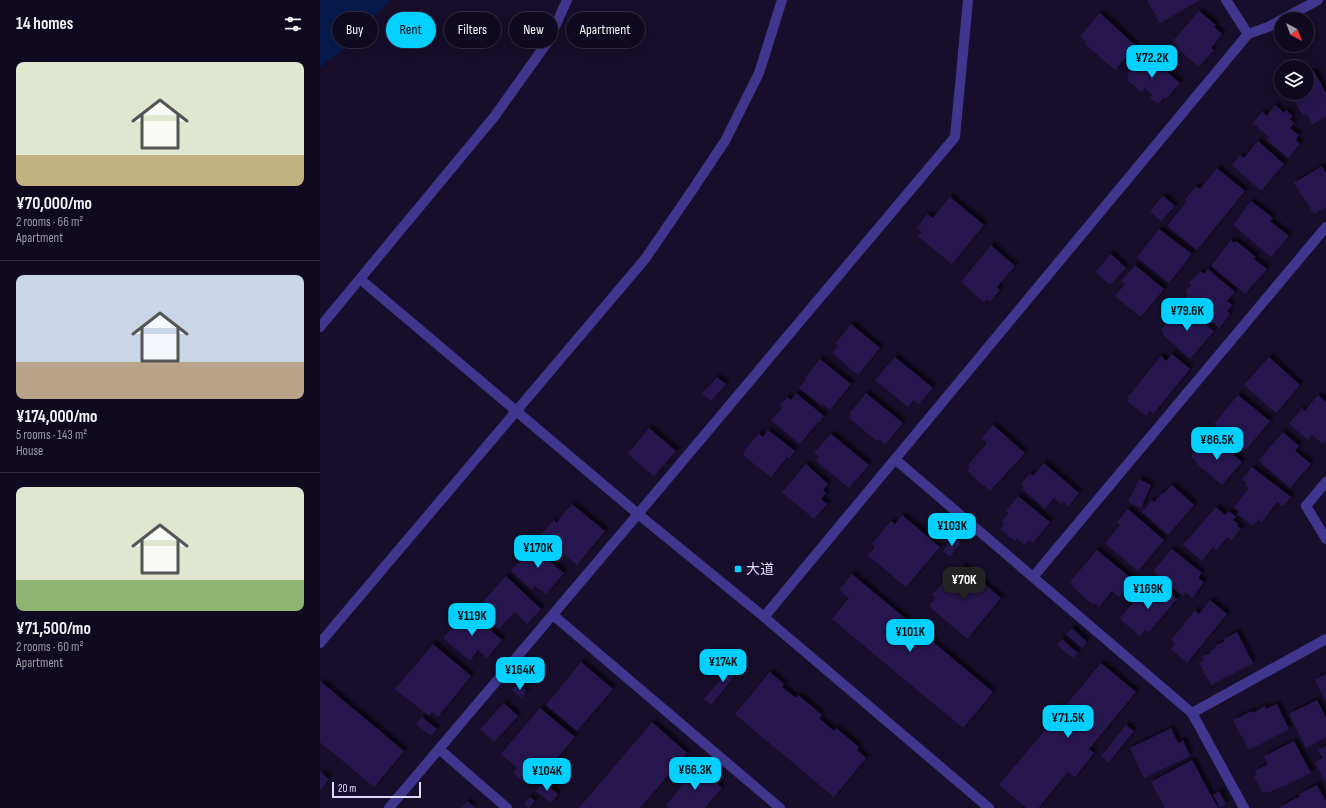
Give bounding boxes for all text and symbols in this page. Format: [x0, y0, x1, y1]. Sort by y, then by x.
chip: Buy [332, 12, 378, 48]
chip: Rent [386, 12, 436, 48]
chip: Filters [444, 12, 501, 48]
chip: New [509, 12, 558, 48]
chip: Apartment [566, 12, 645, 48]
north arrow [1274, 12, 1314, 52]
map controls [1274, 12, 1314, 100]
icon: filters [282, 13, 304, 35]
text: 14 homes [16, 14, 73, 34]
pin: ¥72.2K [1119, 45, 1185, 79]
text: ¥72.2K [1135, 50, 1169, 66]
button: layers [1274, 60, 1314, 100]
icon: home [124, 88, 196, 160]
text: ¥70,000/mo [16, 194, 92, 214]
text: 2 rooms · 66 m² [16, 214, 83, 230]
text: Apartment [16, 230, 63, 246]
pin: ¥79.6K [1154, 298, 1220, 332]
icon: home [124, 301, 196, 373]
text: ¥79.6K [1170, 303, 1204, 319]
text: ¥174,000/mo [16, 407, 97, 427]
text: 5 rooms · 143 m² [16, 427, 87, 443]
pin: ¥86.5K [1184, 427, 1250, 461]
text: ¥86.5K [1200, 432, 1234, 448]
text: House [16, 443, 43, 459]
icon: home [124, 513, 196, 585]
pin: ¥103K [924, 513, 980, 547]
text: ¥103K [937, 518, 967, 534]
pin: ¥170K [510, 535, 566, 569]
text: ¥170K [523, 540, 553, 556]
place label: 大道 [746, 561, 774, 578]
marker: 大道 [733, 564, 743, 574]
pin: ¥70K [940, 567, 988, 601]
text: ¥70K [952, 572, 976, 588]
pin: ¥169K [1120, 576, 1176, 610]
text: ¥169K [1133, 581, 1163, 597]
pin: ¥119K [444, 603, 500, 637]
text: ¥119K [457, 608, 487, 624]
text: ¥71,500/mo [16, 619, 91, 639]
pin: ¥101K [882, 619, 938, 653]
text: ¥101K [895, 624, 925, 640]
text: 2 rooms · 60 m² [16, 639, 83, 655]
pin: ¥174K [695, 649, 751, 683]
text: ¥174K [708, 654, 738, 670]
text: Apartment [16, 655, 63, 671]
pin: ¥164K [492, 657, 548, 691]
text: ¥164K [505, 662, 535, 678]
pin: ¥71.5K [1035, 705, 1101, 739]
text: ¥71.5K [1052, 710, 1084, 726]
pin: ¥66.3K [662, 757, 728, 791]
pin: ¥104K [519, 758, 575, 792]
text: ¥66.3K [678, 762, 712, 778]
text: ¥104K [532, 763, 562, 779]
scale bar [332, 780, 421, 799]
text: 20 m [338, 782, 356, 795]

